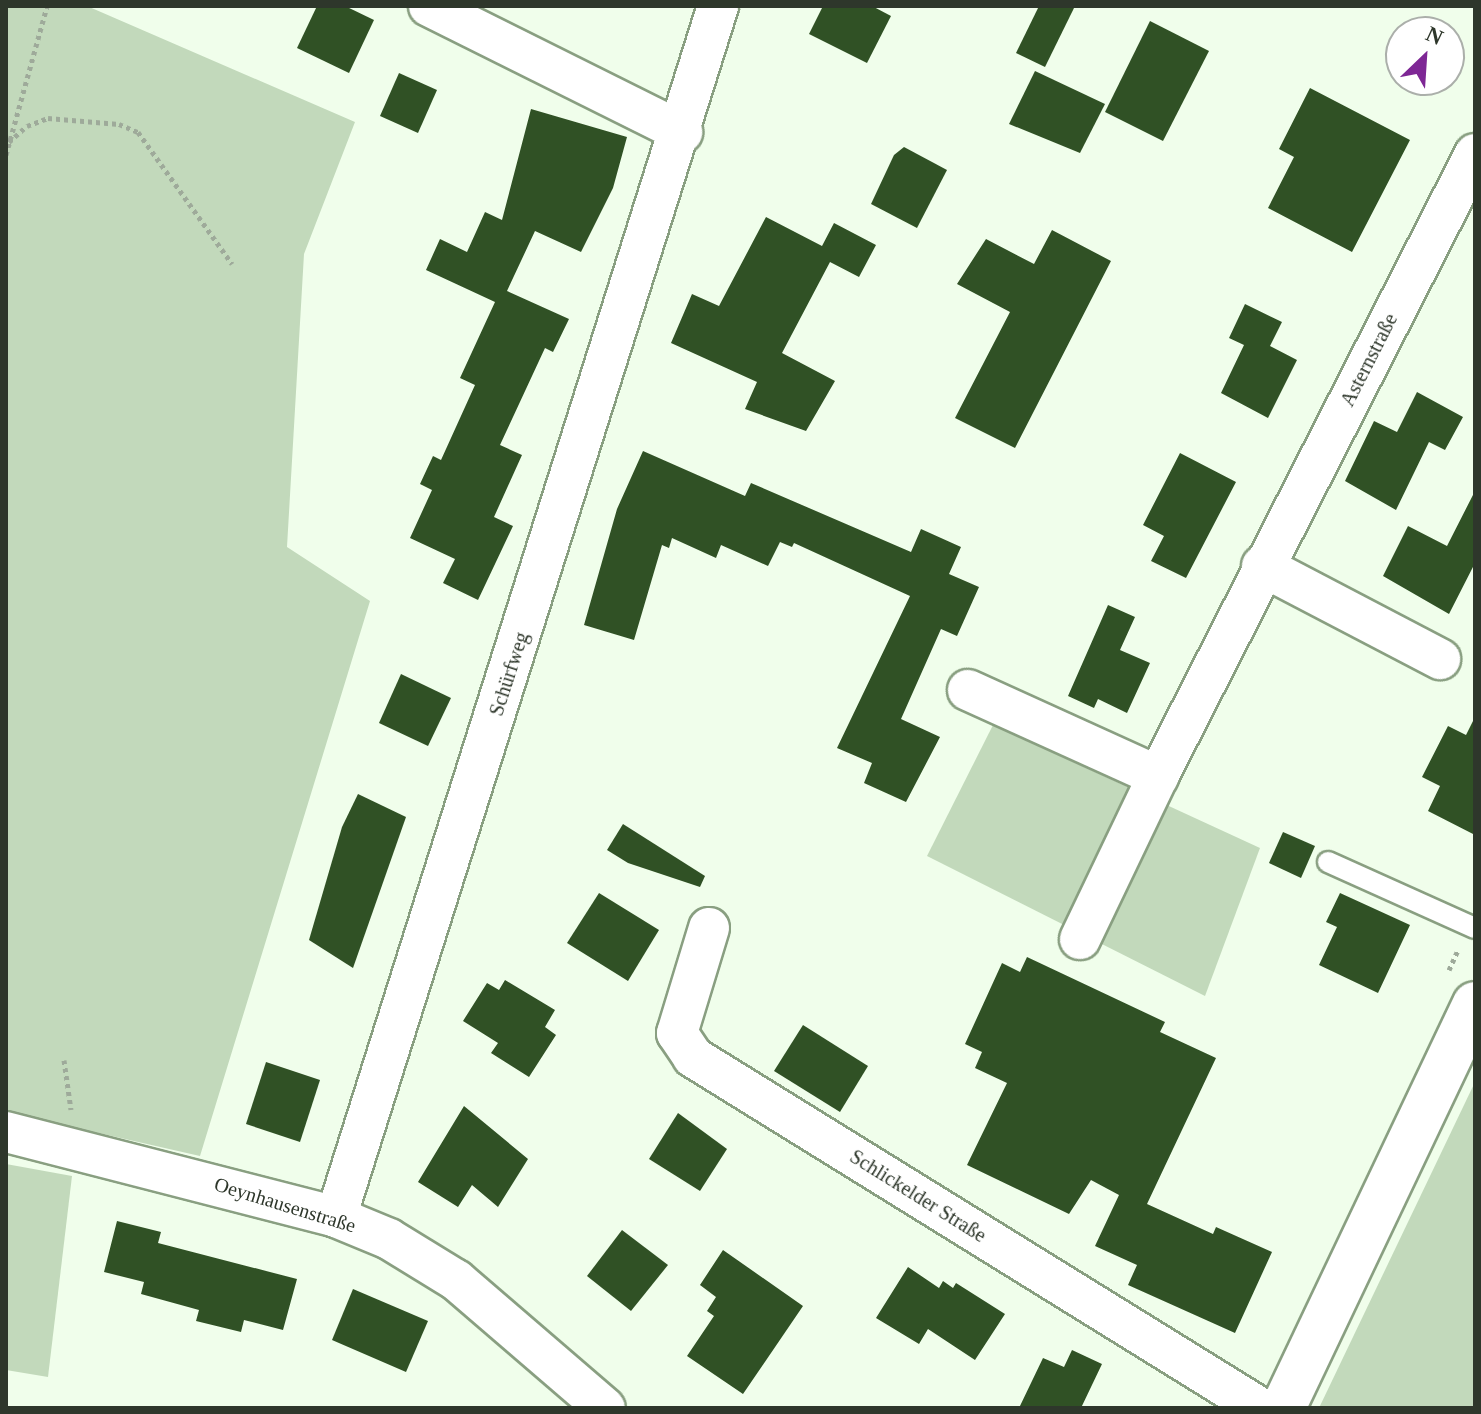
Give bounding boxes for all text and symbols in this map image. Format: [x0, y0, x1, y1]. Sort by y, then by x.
north arrow [1385, 16, 1465, 96]
text: N [1422, 21, 1447, 50]
street label: Asternstraße [1335, 310, 1403, 410]
street label: Schürfweg [484, 629, 534, 719]
street label: Schlickelder Straße [845, 1144, 991, 1248]
street label: Oeynhausenstraße [211, 1172, 359, 1238]

